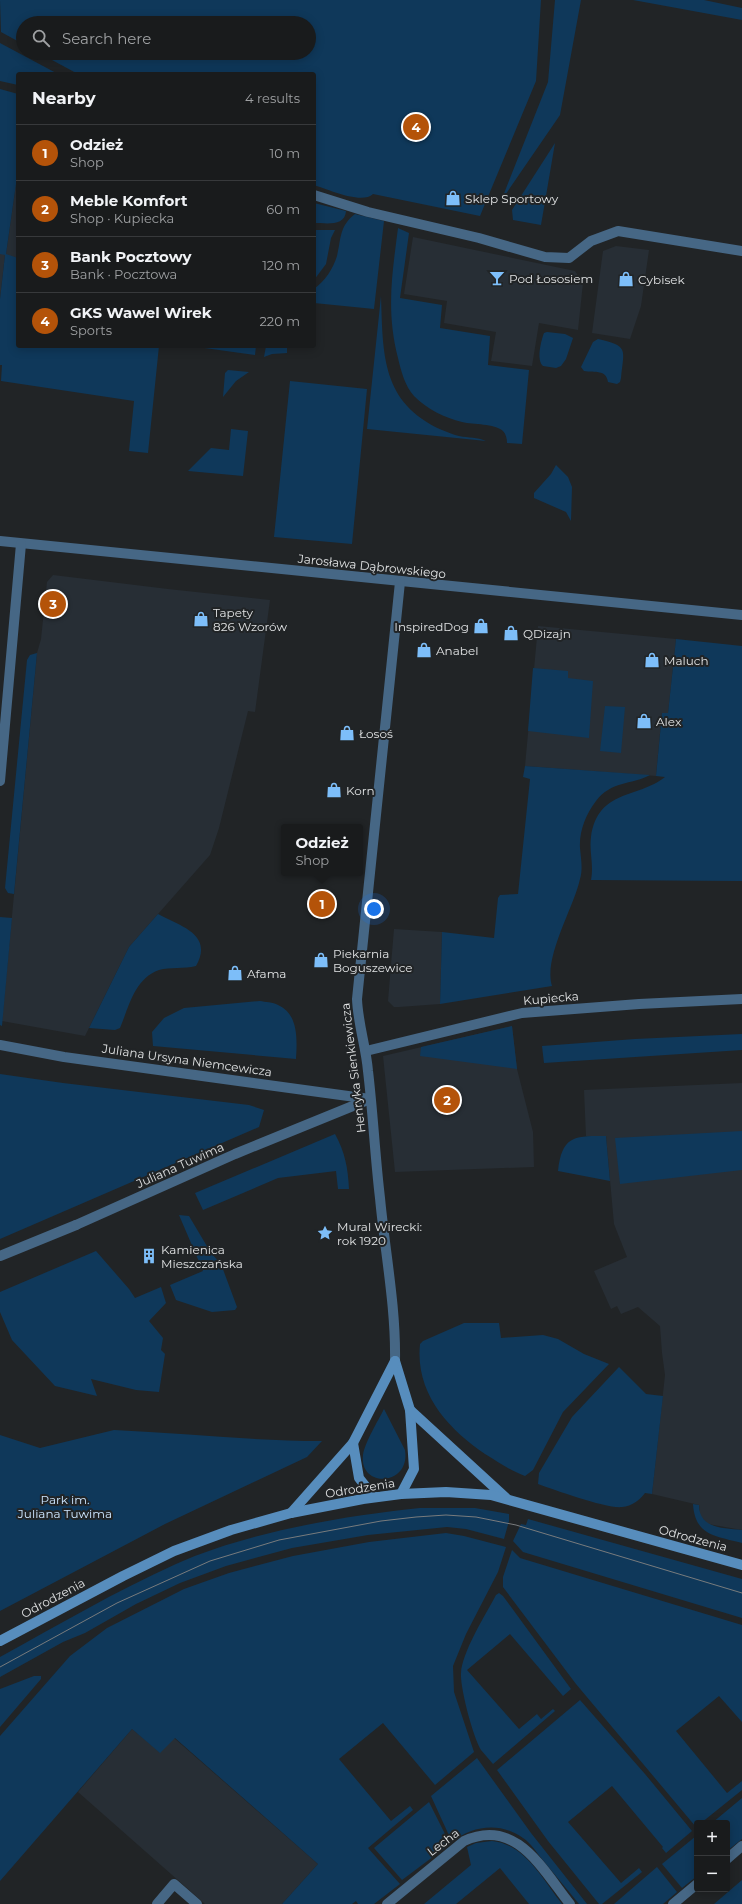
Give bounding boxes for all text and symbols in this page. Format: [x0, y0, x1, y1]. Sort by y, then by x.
search box [16, 16, 316, 60]
icon: search [30, 27, 52, 49]
text: Search here [62, 29, 151, 48]
text: Nearby [32, 88, 96, 108]
text: 4 results [245, 90, 300, 106]
pin: 4 [403, 112, 429, 142]
text: Odzież [70, 135, 123, 154]
text: 1 [42, 145, 48, 161]
text: 10 m [270, 145, 300, 161]
text: Shop [70, 154, 104, 170]
shop icon: Sklep Sportowy [444, 189, 462, 207]
text: Meble Komfort [70, 191, 187, 210]
place label: Sklep Sportowy [465, 191, 559, 206]
text: 2 [41, 201, 49, 217]
text: 60 m [266, 201, 300, 217]
text: Shop · Kupiecka [70, 210, 174, 226]
text: Bank Pocztowy [70, 247, 191, 266]
text: 3 [41, 257, 49, 273]
text: 120 m [262, 257, 300, 273]
text: Bank · Pocztowa [70, 266, 177, 282]
bar icon: Pod Łososiem [488, 269, 506, 287]
shop icon: Cybisek [617, 270, 635, 288]
place label: Pod Łososiem [509, 271, 593, 286]
place label: Cybisek [638, 272, 685, 287]
text: GKS Wawel Wirek [70, 303, 212, 322]
text: 4 [41, 313, 49, 329]
text: 220 m [259, 313, 300, 329]
text: Sports [70, 322, 112, 338]
street label: Jarosława Dąbrowskiego [296, 551, 447, 581]
pin: 3 [40, 589, 66, 619]
place label: Tapety 826 Wzorów [213, 605, 287, 634]
shop icon: Tapety 826 Wzorów [192, 610, 210, 628]
shop icon: InspiredDog [472, 617, 490, 635]
place label: InspiredDog [394, 619, 469, 634]
shop icon: QDizajn [502, 624, 520, 642]
place label: QDizajn [523, 626, 571, 641]
shop icon: Anabel [415, 641, 433, 659]
place label: Anabel [436, 643, 478, 658]
shop icon: Maluch [643, 651, 661, 669]
place label: Maluch [664, 653, 709, 668]
shop icon: Alex [635, 712, 653, 730]
place label: Alex [656, 714, 682, 729]
shop icon: Łosoś [338, 724, 356, 742]
place label: Łosoś [359, 726, 393, 741]
shop icon: Korn [325, 781, 343, 799]
place label: Korn [346, 783, 375, 798]
popup [281, 824, 363, 876]
text: Odzież [295, 833, 349, 852]
text: Shop [295, 852, 329, 868]
pin: 1 [309, 889, 335, 919]
your location [364, 899, 384, 919]
place label: Piekarnia Boguszewice [333, 946, 413, 975]
shop icon: Piekarnia Boguszewice [312, 951, 330, 969]
shop icon: Afama [226, 964, 244, 982]
place label: Afama [247, 966, 286, 981]
street label: Kupiecka [523, 988, 579, 1008]
street label: Henryka Sienkiewicza [338, 1002, 368, 1134]
street label: Juliana Ursyna Niemcewicza [100, 1041, 273, 1079]
pin: 2 [434, 1085, 460, 1115]
street label: Juliana Tuwima [133, 1139, 226, 1191]
place label: Mural Wirecki: rok 1920 [337, 1219, 422, 1248]
place icon: Mural Wirecki: rok 1920 [316, 1224, 334, 1242]
place label: Kamienica Mieszczańska [161, 1242, 243, 1271]
building icon: Kamienica Mieszczańska [140, 1247, 158, 1265]
street label: Odrodzenia [324, 1475, 396, 1501]
park label: Park im. Juliana Tuwima [17, 1492, 112, 1521]
street label: Odrodzenia [657, 1522, 729, 1554]
street label: Odrodzenia [18, 1575, 88, 1621]
map controls [694, 1820, 730, 1892]
button: + [694, 1820, 730, 1856]
street label: Lecha [424, 1825, 462, 1859]
button: − [694, 1856, 730, 1892]

